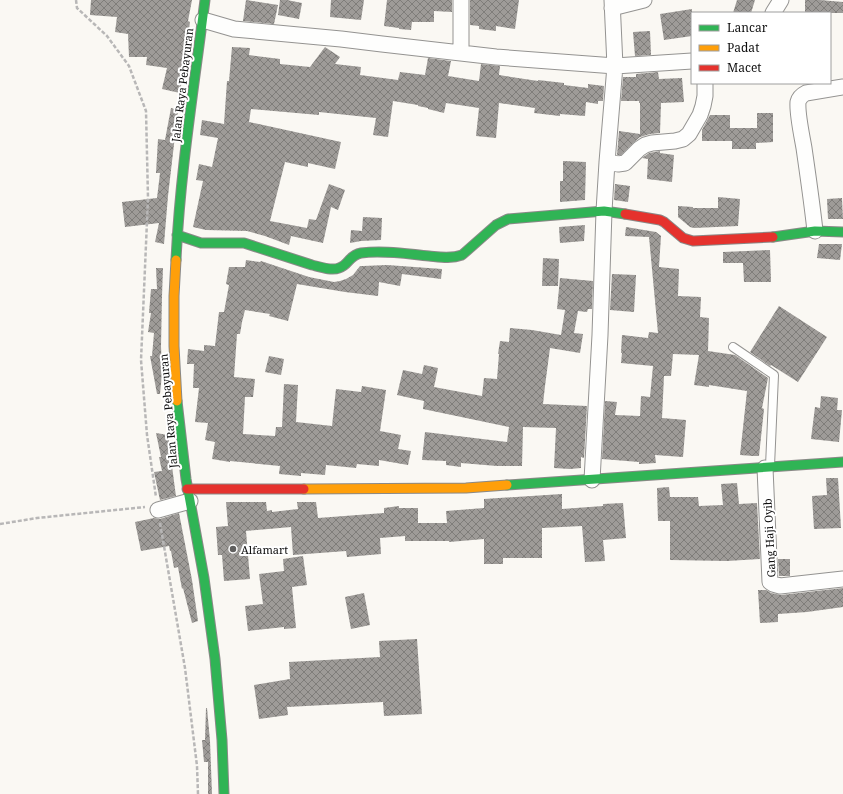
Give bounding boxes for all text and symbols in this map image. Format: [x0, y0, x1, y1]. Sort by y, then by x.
legend [691, 12, 831, 84]
text: Lancar [727, 19, 768, 36]
street label: Jalan Raya Pebayuran [167, 27, 196, 144]
text: Padat [727, 39, 759, 56]
text: Macet [727, 59, 762, 76]
street label: Jalan Raya Pebayuran [156, 353, 181, 470]
street label: Gang Haji Oyib [759, 498, 779, 578]
place label: Alfamart [241, 542, 288, 557]
marker: Alfamart [228, 544, 238, 554]

